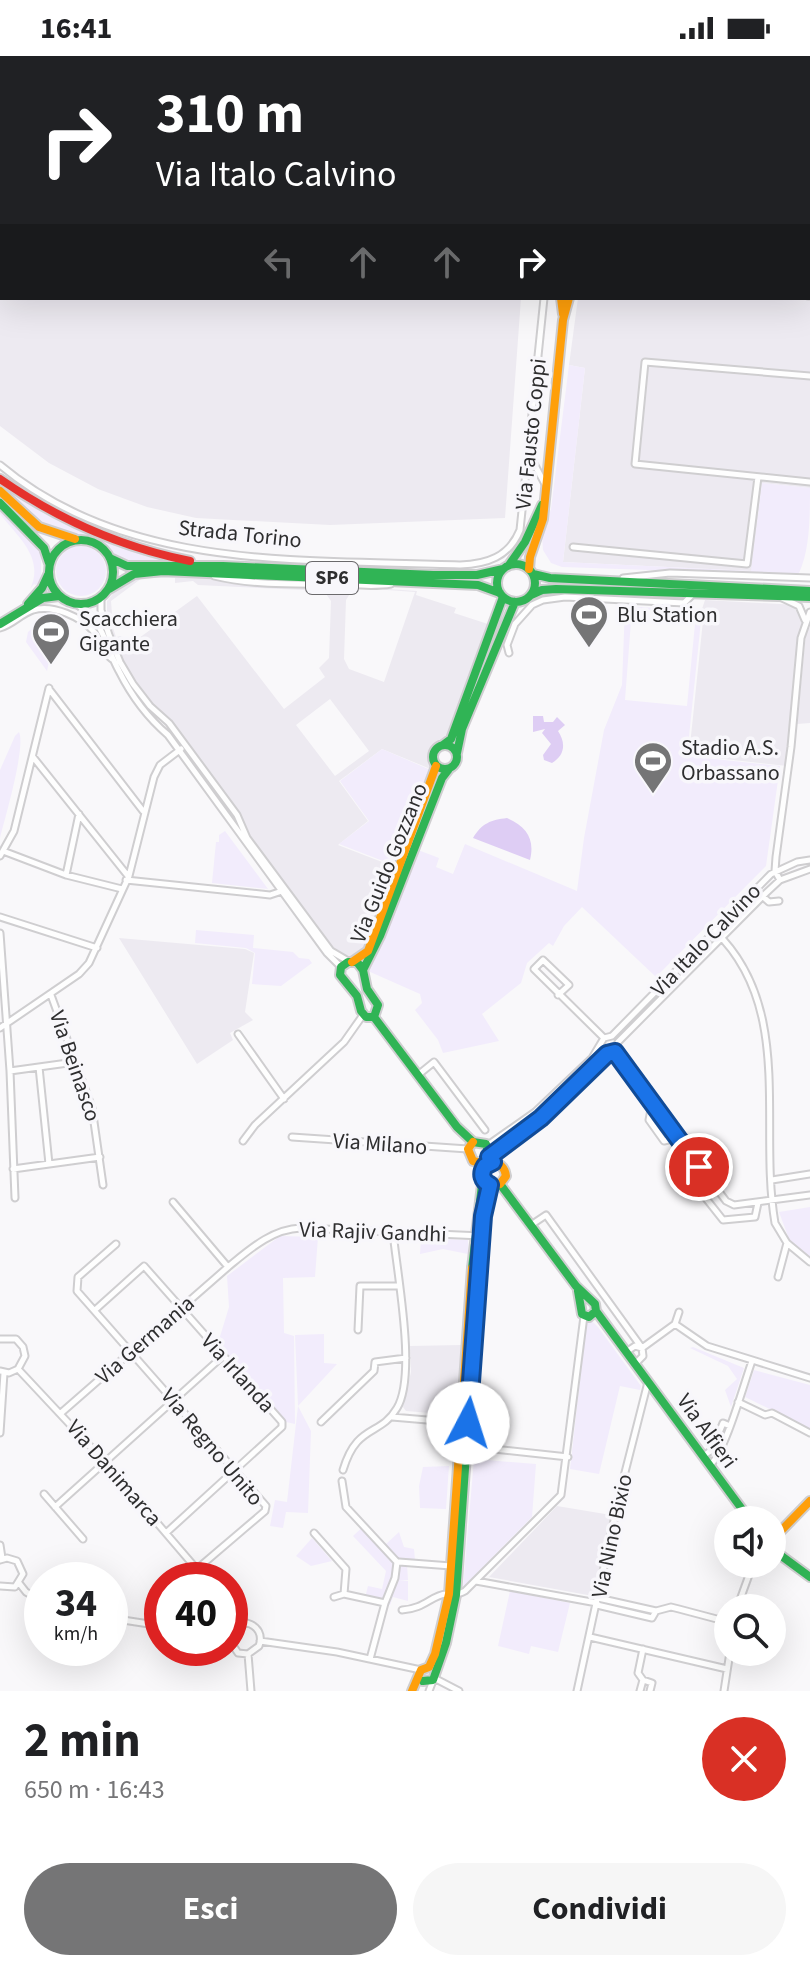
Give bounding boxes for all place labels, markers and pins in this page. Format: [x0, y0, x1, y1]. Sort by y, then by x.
sports icon: Blu Station [568, 594, 610, 649]
place label: Blu Station [617, 599, 718, 631]
place label: Scacchiera Gigante [79, 603, 178, 660]
sports icon: Scacchiera Gigante [30, 611, 72, 666]
place label: Stadio A.S. Orbassano [681, 732, 780, 789]
sports icon: Stadio A.S. Orbassano [632, 740, 674, 795]
pin [665, 1133, 733, 1201]

